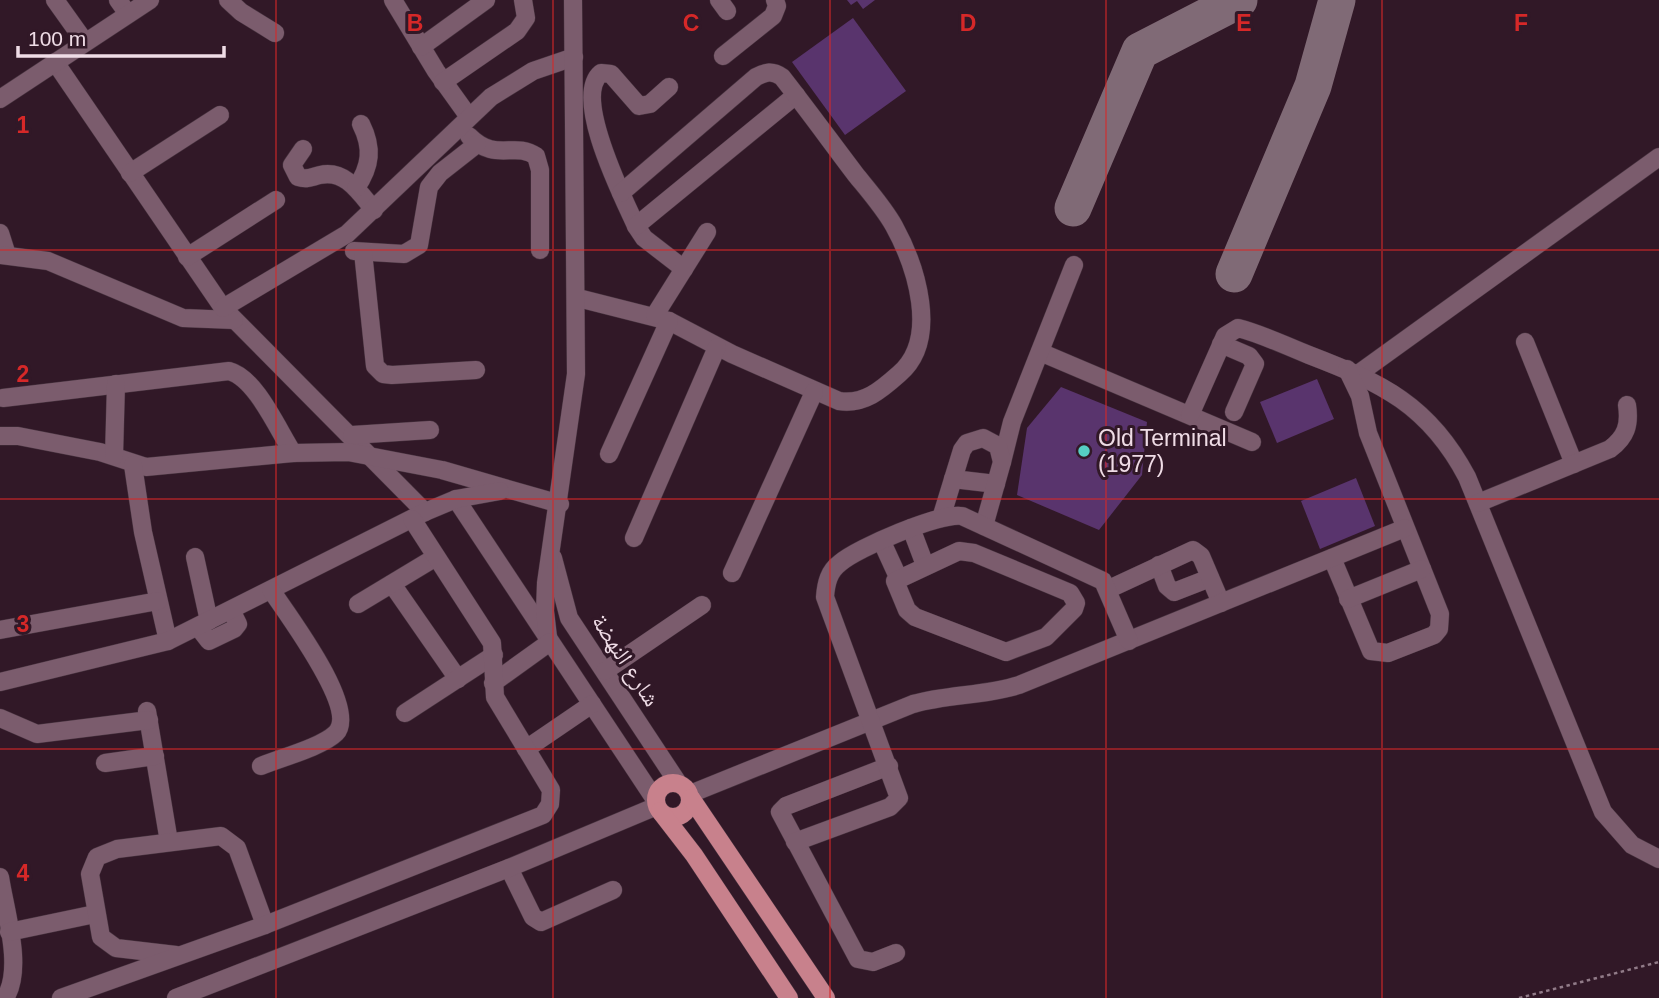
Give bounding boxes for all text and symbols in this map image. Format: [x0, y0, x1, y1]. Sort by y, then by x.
text: B [407, 10, 423, 36]
text: C [683, 10, 699, 36]
text: D [960, 10, 976, 36]
text: E [1236, 10, 1252, 36]
text: F [1514, 10, 1528, 36]
scale bar [18, 14, 224, 58]
text: 100 m [28, 27, 86, 50]
text: 1 [17, 112, 30, 138]
text: 2 [17, 361, 29, 387]
place label: Old Terminal (1977) [1098, 425, 1227, 477]
marker: Old Terminal (1977) [1076, 443, 1092, 459]
street label: شارع النهضة [585, 609, 665, 712]
text: 3 [17, 611, 29, 637]
text: 4 [17, 860, 30, 886]

